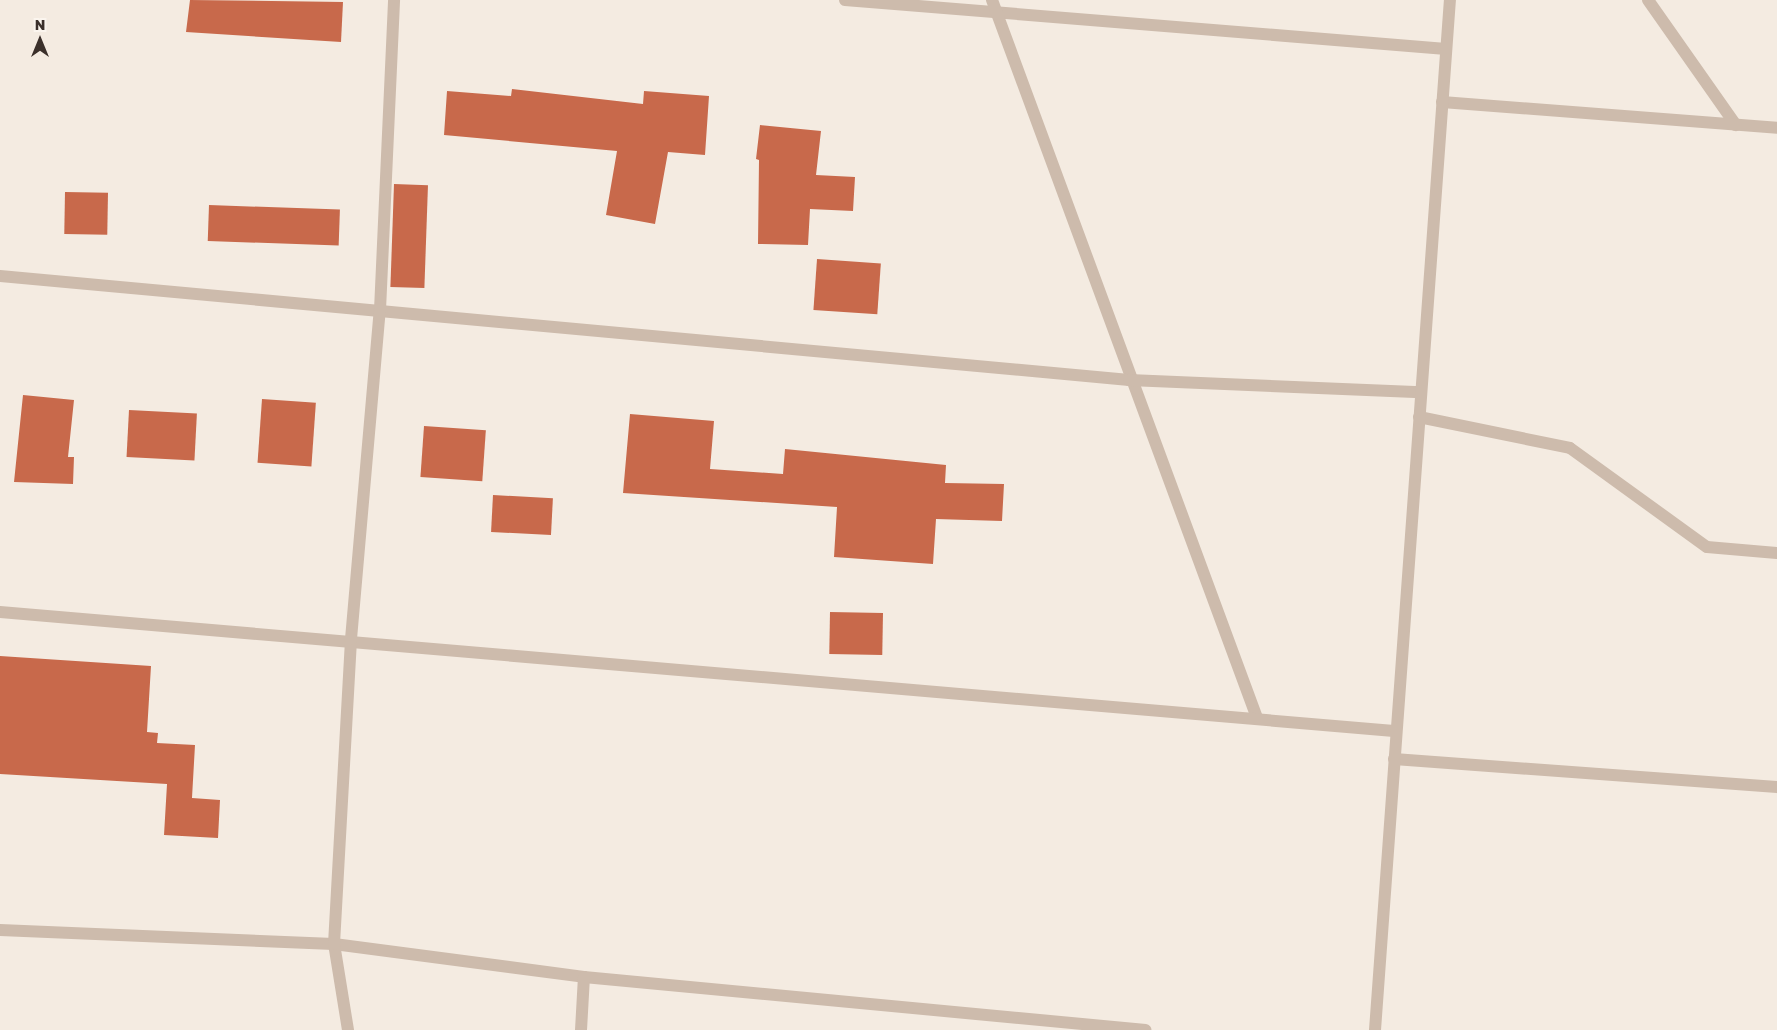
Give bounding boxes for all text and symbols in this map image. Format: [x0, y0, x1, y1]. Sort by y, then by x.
north arrow [15, 15, 65, 65]
text: N [35, 16, 45, 33]

